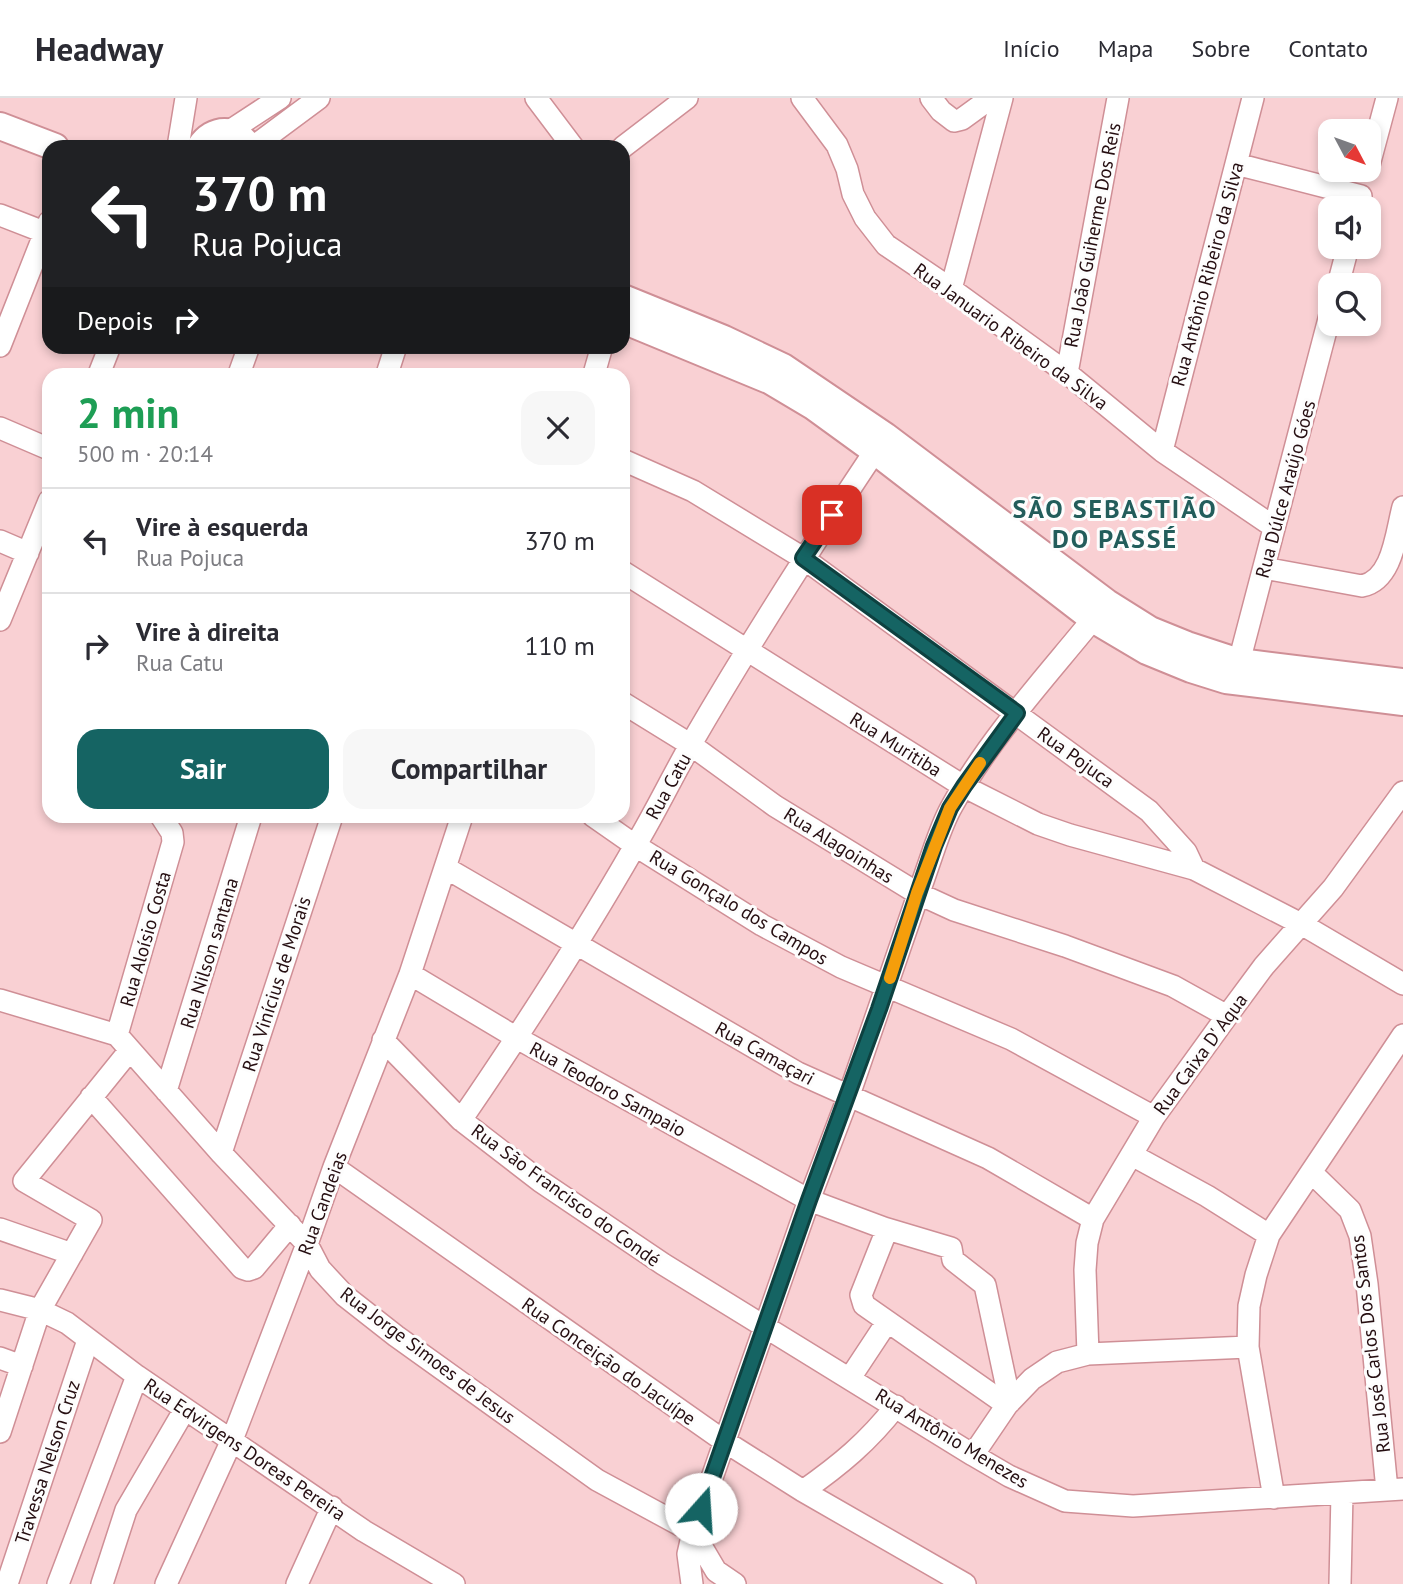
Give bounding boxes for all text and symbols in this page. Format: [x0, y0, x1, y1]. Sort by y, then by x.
text: Headway [35, 27, 163, 70]
text: Início [1003, 33, 1060, 64]
text: Mapa [1098, 33, 1153, 64]
text: Sobre [1191, 33, 1250, 64]
text: Contato [1288, 33, 1368, 64]
north arrow [1318, 119, 1381, 182]
map controls [1318, 119, 1381, 336]
street label: Rua João Guiherme Dos Reis [1058, 120, 1126, 350]
street label: Rua Antônio Ribeiro da Silva [1166, 159, 1248, 389]
text: 370 m [192, 161, 327, 225]
icon: left [77, 168, 168, 259]
button: sound [1318, 196, 1381, 259]
text: Rua Pojuca [192, 223, 342, 265]
street label: Rua Januario Ribeiro da Silva [909, 257, 1113, 415]
button: search [1318, 273, 1381, 336]
icon: right [167, 301, 205, 339]
text: Depois [77, 304, 153, 337]
text: 2 min [77, 385, 179, 440]
button: close [521, 391, 595, 465]
street label: Rua Dúlce Araújo Góes [1250, 397, 1320, 581]
text: 500 m · 20:14 [77, 439, 213, 468]
pin [802, 485, 862, 545]
district label: SÃO SEBASTIÃO DO PASSÉ [1012, 492, 1218, 555]
icon: arrive [813, 496, 851, 534]
text: Vire à esquerda [136, 510, 308, 543]
icon: left [77, 522, 115, 560]
text: 370 m [524, 524, 595, 557]
text: Rua Pojuca [136, 543, 244, 572]
text: Vire à direita [136, 615, 279, 648]
icon: right [77, 627, 115, 665]
text: 110 m [524, 629, 595, 662]
text: Rua Catu [136, 648, 224, 677]
street label: Rua Muritiba [846, 706, 946, 782]
street label: Rua Pojuca [1033, 721, 1119, 793]
button: Sair [77, 729, 329, 809]
button: Compartilhar [343, 729, 595, 809]
street label: Rua Catu [640, 748, 696, 824]
street label: Rua Alagoinhas [780, 802, 898, 888]
street label: Rua Gonçalo dos Campos [645, 844, 833, 970]
street label: Rua Aloísio Costa [114, 869, 176, 1009]
street label: Rua Nilson santana [175, 875, 243, 1031]
street label: Rua Vinícius de Morais [236, 893, 316, 1075]
street label: Rua Caixa D' Aqua [1148, 988, 1252, 1120]
street label: Rua Camaçari [711, 1016, 819, 1090]
street label: Rua Teodoro Sampaio [526, 1036, 690, 1142]
street label: Rua São Francisco do Condé [467, 1118, 665, 1272]
street label: Rua Candeias [292, 1148, 352, 1258]
street label: Rua José Carlos Dos Santos [1345, 1234, 1395, 1454]
street label: Rua Jorge Simoes de Jesus [336, 1281, 520, 1429]
street label: Rua Conceição do Jacuípe [517, 1292, 701, 1430]
street label: Rua Edvirgens Doreas Pereira [140, 1372, 350, 1526]
street label: Travessa Nelson Cruz [9, 1377, 85, 1547]
street label: Rua Antônio Menezes [871, 1383, 1033, 1493]
position arrow [664, 1472, 738, 1546]

